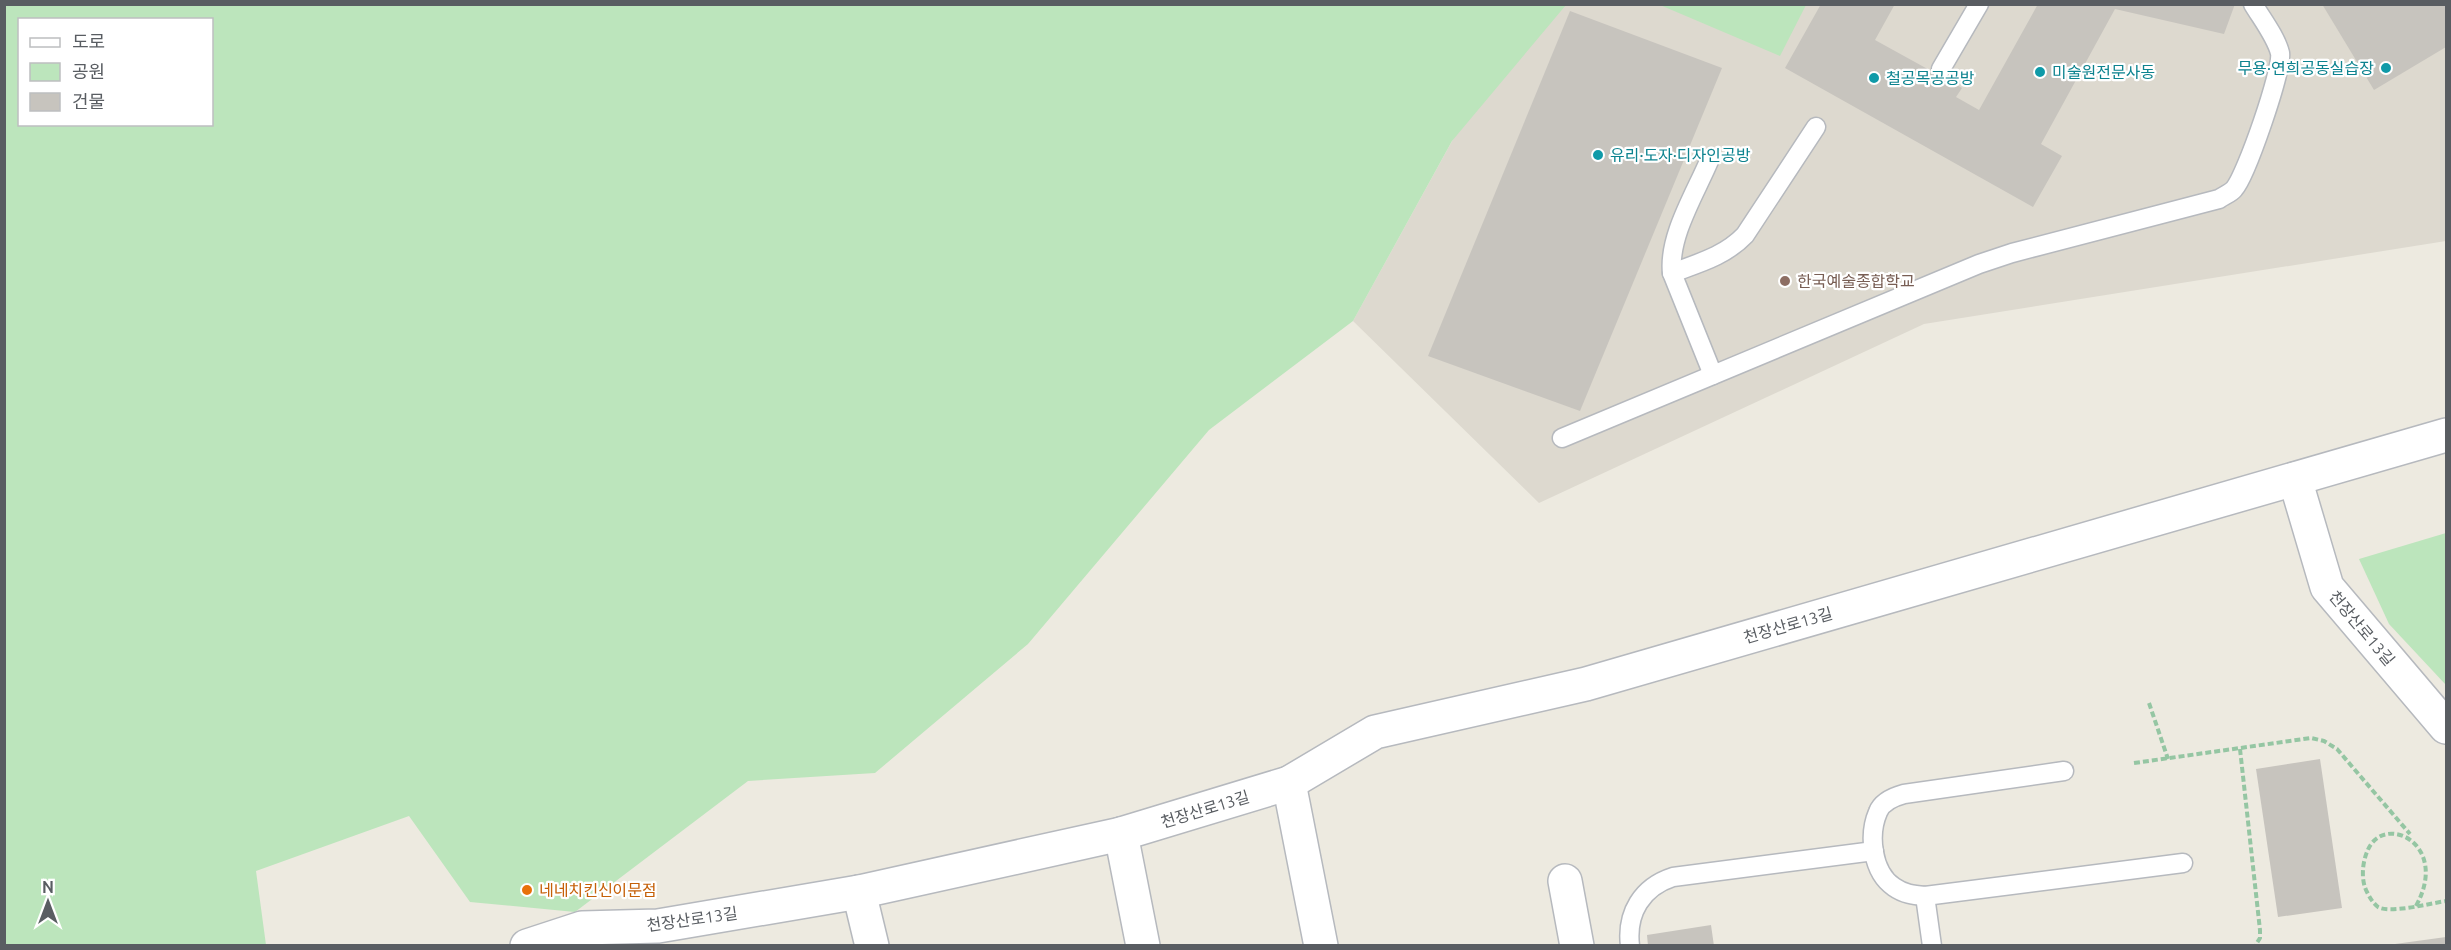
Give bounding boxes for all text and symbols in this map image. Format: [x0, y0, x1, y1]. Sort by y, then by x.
legend [18, 18, 213, 126]
text: 도로 [72, 31, 105, 51]
place label: 무용·연희공동실습장 [2238, 59, 2374, 77]
text: 공원 [72, 61, 105, 81]
marker: 무용·연희공동실습장 [2379, 61, 2393, 75]
place label: 미술원전문사동 [2052, 63, 2155, 81]
marker: 미술원전문사동 [2033, 65, 2047, 79]
place label: 철공목공공방 [1886, 69, 1975, 87]
marker: 철공목공공방 [1867, 71, 1881, 85]
text: 건물 [72, 91, 105, 111]
place label: 유리·도자·디자인공방 [1610, 146, 1751, 164]
marker: 유리·도자·디자인공방 [1591, 148, 1605, 162]
place label: 한국예술종합학교 [1797, 272, 1915, 290]
marker: 한국예술종합학교 [1778, 274, 1792, 288]
street label: 천장산로13길 [2326, 587, 2398, 669]
street label: 천장산로13길 [1741, 604, 1835, 646]
street label: 천장산로13길 [1159, 787, 1251, 831]
north arrow [18, 872, 78, 932]
text: N [42, 878, 54, 896]
place label: 네네치킨신이문점 [539, 881, 657, 899]
marker: 네네치킨신이문점 [520, 883, 534, 897]
street label: 천장산로13길 [645, 904, 739, 934]

